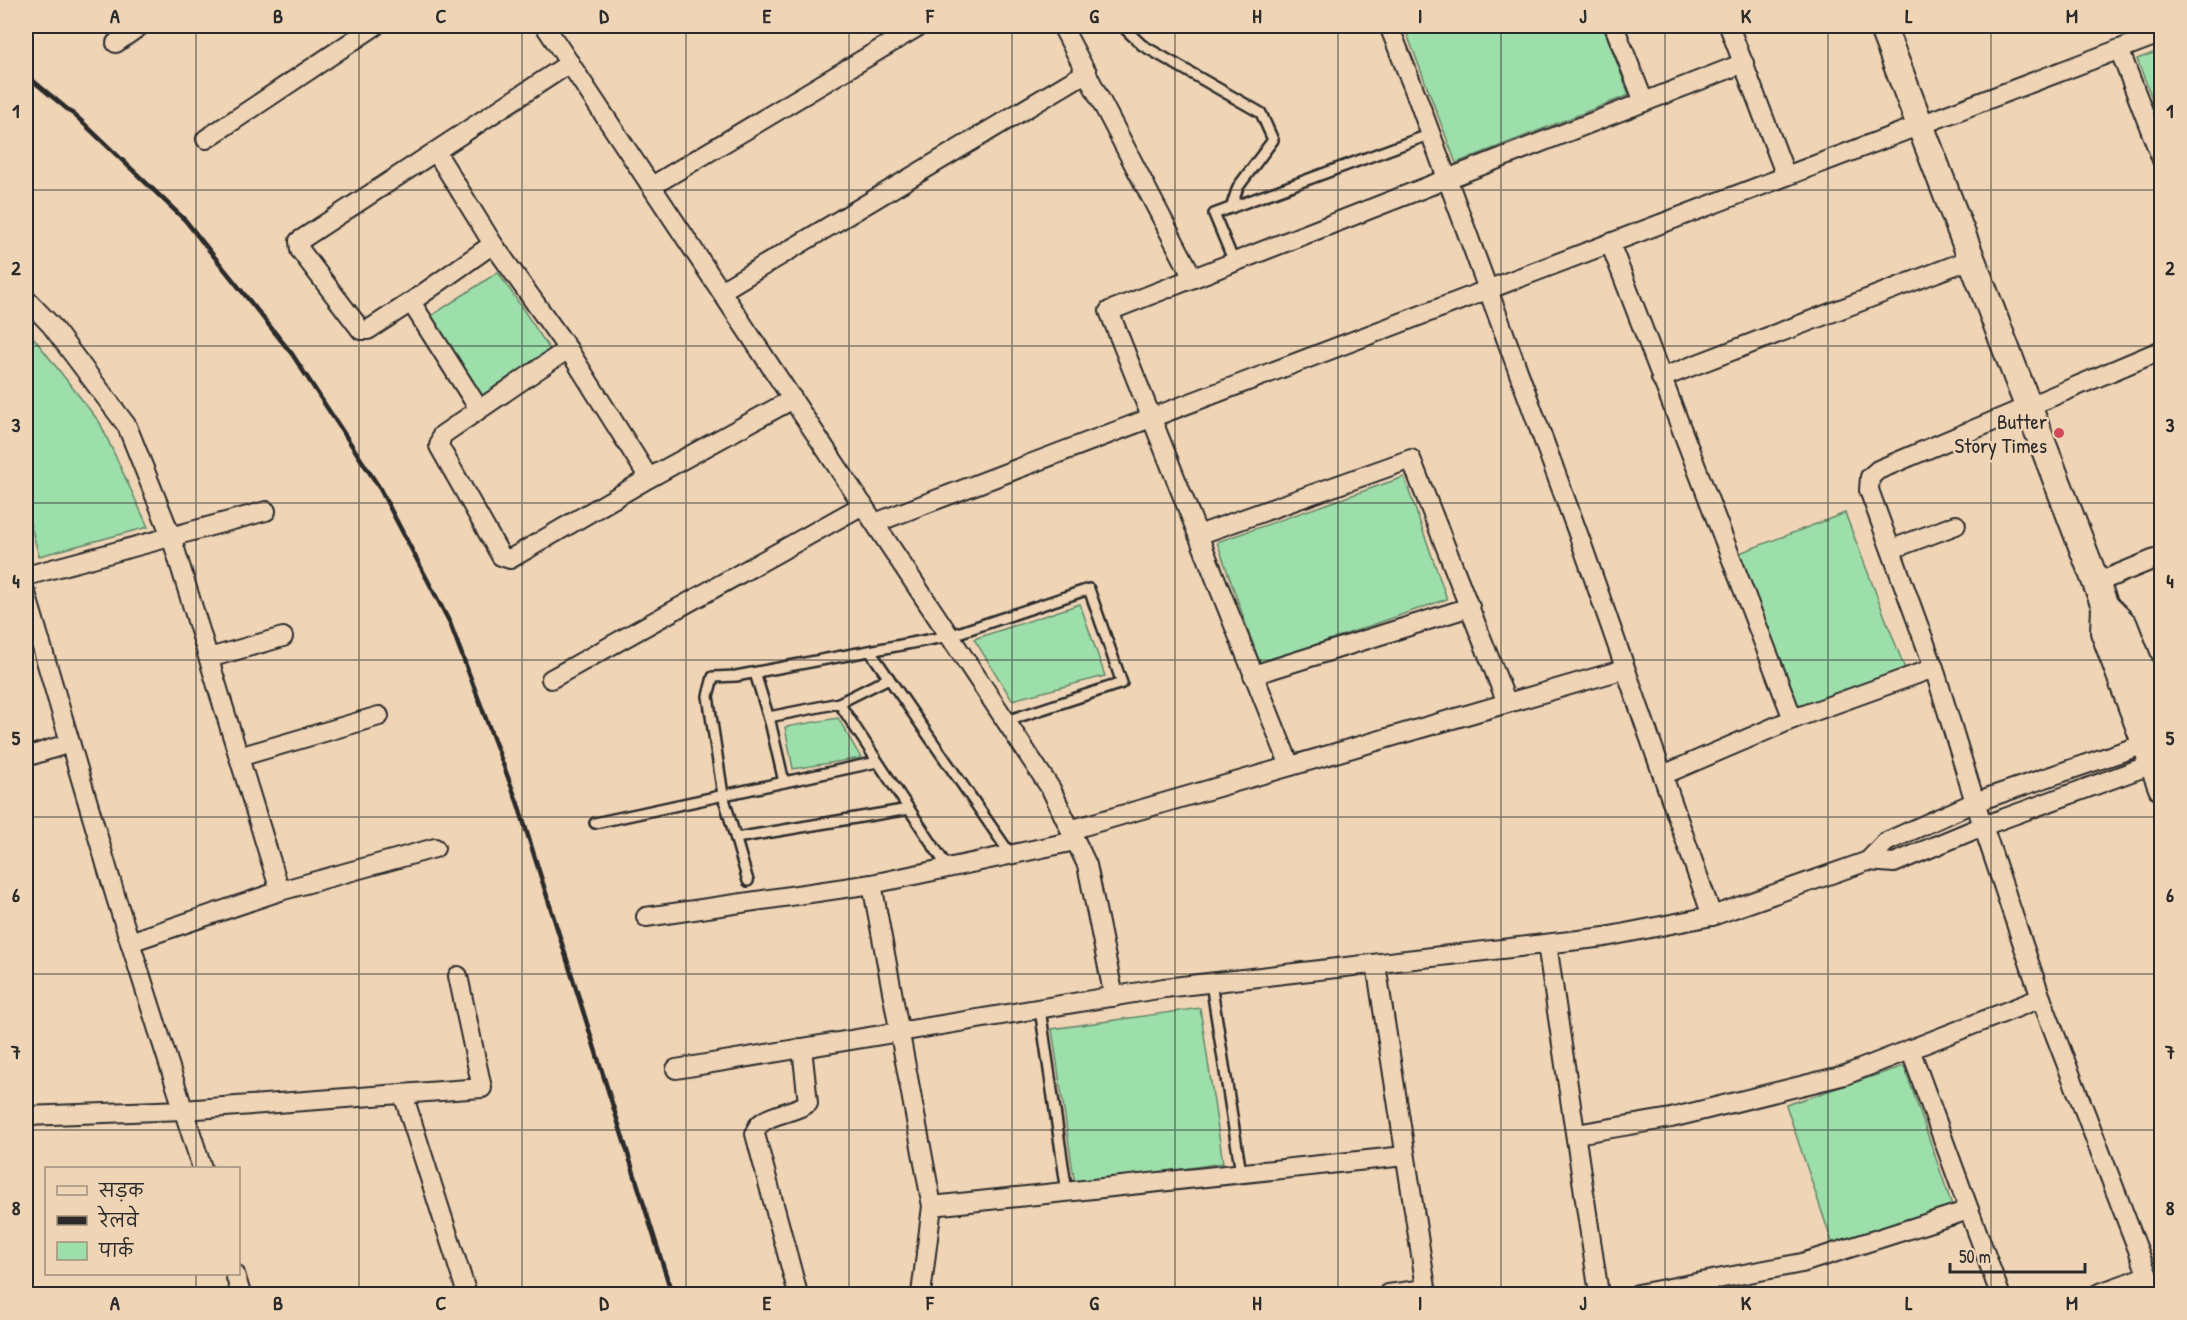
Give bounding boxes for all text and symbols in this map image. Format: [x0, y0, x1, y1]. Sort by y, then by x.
text: A [110, 2, 120, 29]
text: B [273, 2, 283, 29]
text: C [436, 2, 447, 29]
text: D [599, 2, 609, 29]
text: E [763, 2, 772, 29]
text: F [925, 2, 935, 29]
text: G [1089, 2, 1099, 29]
text: H [1252, 2, 1262, 29]
text: I [1418, 2, 1422, 29]
text: J [1579, 2, 1587, 29]
text: K [1741, 2, 1752, 29]
text: L [1905, 2, 1913, 29]
text: M [2066, 2, 2078, 29]
text: 1 [12, 97, 20, 124]
text: 1 [2166, 97, 2174, 124]
text: 2 [11, 254, 21, 281]
text: 2 [2165, 254, 2175, 281]
place label: Butter Story Times [1955, 407, 2047, 460]
text: 3 [12, 411, 21, 438]
text: 3 [2166, 411, 2175, 438]
marker: Butter Story Times [2052, 426, 2066, 440]
text: 4 [12, 567, 20, 594]
text: 4 [2166, 567, 2174, 594]
text: 5 [12, 724, 21, 751]
text: 5 [2166, 724, 2175, 751]
text: 6 [12, 881, 20, 908]
text: 6 [2166, 881, 2174, 908]
text: 7 [10, 1038, 21, 1065]
text: 7 [2164, 1038, 2175, 1065]
legend [45, 1167, 240, 1275]
text: सड़क [98, 1178, 144, 1203]
text: 8 [12, 1194, 21, 1221]
text: 8 [2166, 1194, 2175, 1221]
text: रेलवे [97, 1205, 140, 1233]
scale bar [1950, 1236, 2085, 1274]
text: पार्क [98, 1237, 134, 1263]
text: 50 m [1959, 1244, 1991, 1269]
text: A [110, 1289, 120, 1316]
text: B [273, 1289, 283, 1316]
text: C [436, 1289, 447, 1316]
text: D [599, 1289, 609, 1316]
text: E [763, 1289, 772, 1316]
text: F [925, 1289, 935, 1316]
text: G [1089, 1289, 1099, 1316]
text: H [1252, 1289, 1262, 1316]
text: I [1418, 1289, 1422, 1316]
text: J [1579, 1289, 1587, 1316]
text: K [1741, 1289, 1752, 1316]
text: L [1905, 1289, 1913, 1316]
text: M [2066, 1289, 2078, 1316]

